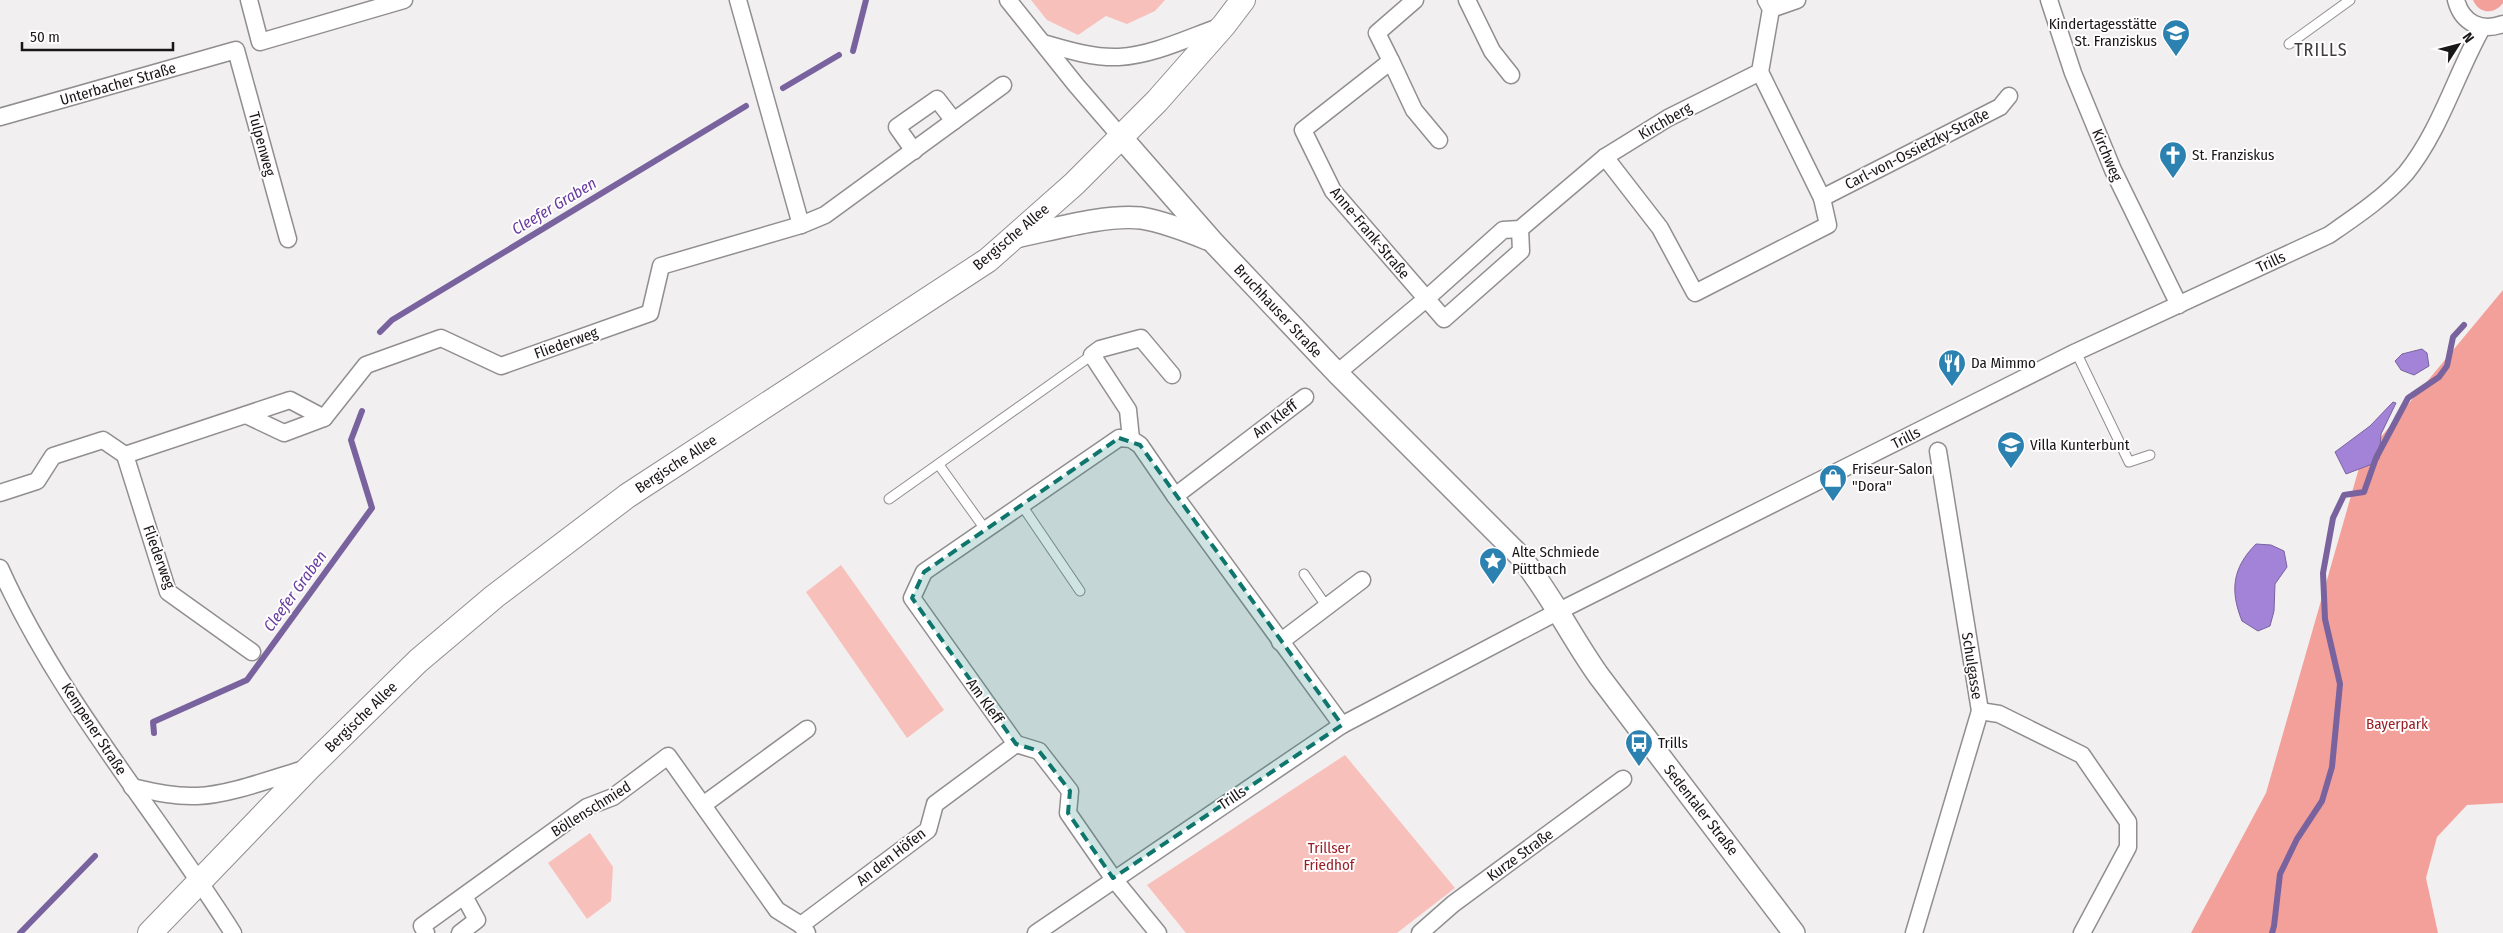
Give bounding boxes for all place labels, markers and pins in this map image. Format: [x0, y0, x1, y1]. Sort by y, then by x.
place label: Kindertagesstätte St. Franziskus [2049, 15, 2157, 50]
school or university icon: Kindertagesstätte St. Franziskus [2161, 18, 2191, 57]
church icon: St. Franziskus [2158, 140, 2188, 179]
place label: St. Franziskus [2192, 146, 2274, 164]
restaurant icon: Da Mimmo [1937, 348, 1967, 387]
place label: Da Mimmo [1971, 354, 2036, 372]
school or university icon: Villa Kunterbunt [1996, 430, 2026, 469]
place label: Villa Kunterbunt [2030, 436, 2130, 454]
place label: Friseur-Salon "Dora" [1852, 460, 1933, 495]
shop icon: Friseur-Salon "Dora" [1818, 463, 1848, 502]
place label: Alte Schmiede Püttbach [1512, 543, 1599, 578]
place icon: Alte Schmiede Püttbach [1478, 546, 1508, 585]
bus stop icon: Trills [1624, 728, 1654, 767]
place label: Trills [1658, 734, 1688, 752]

